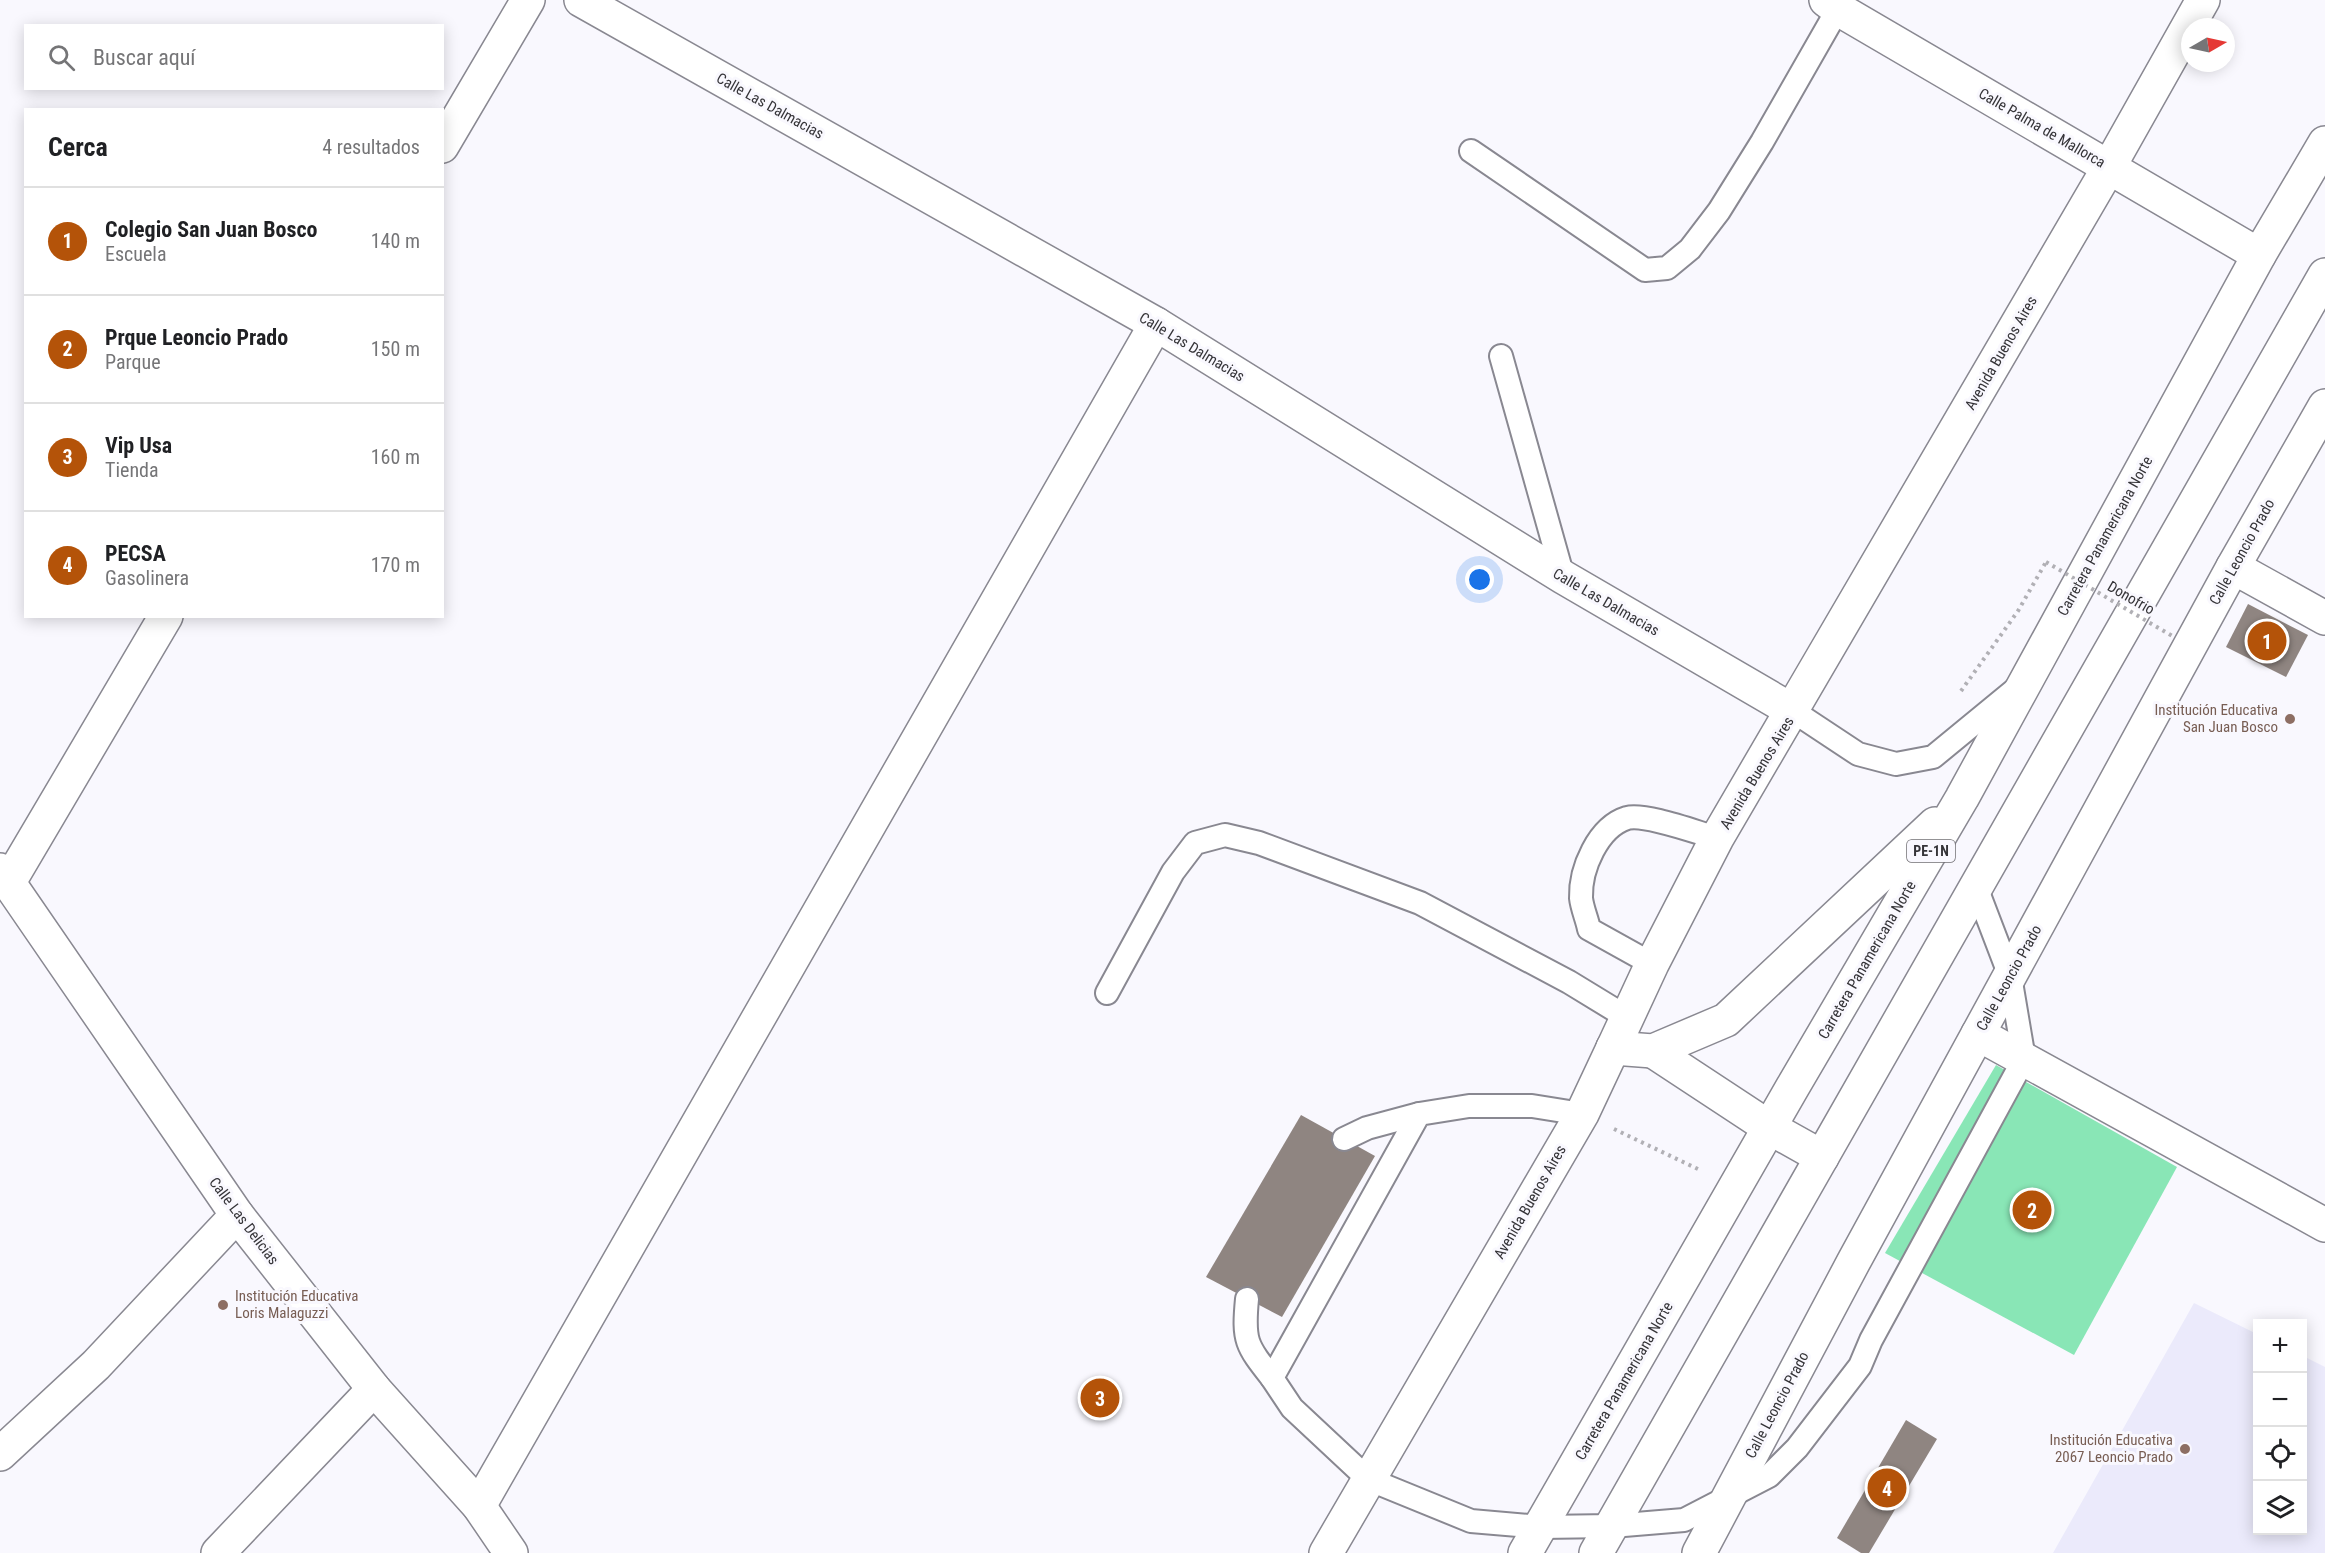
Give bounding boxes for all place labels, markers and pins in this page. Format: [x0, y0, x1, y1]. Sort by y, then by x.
pin: 1 [2248, 618, 2286, 664]
place label: Institución Educativa San Juan Bosco [2154, 701, 2278, 736]
marker: Institución Educativa San Juan Bosco [2283, 712, 2297, 726]
pin: 2 [2012, 1188, 2052, 1232]
place label: Institución Educativa Loris Malaguzzi [235, 1287, 359, 1322]
marker: Institución Educativa Loris Malaguzzi [216, 1298, 230, 1312]
pin: 3 [1080, 1376, 1120, 1420]
place label: Institución Educativa 2067 Leoncio Prado [2049, 1431, 2173, 1466]
marker: Institución Educativa 2067 Leoncio Prado [2178, 1442, 2192, 1456]
pin: 4 [1868, 1466, 1906, 1510]

